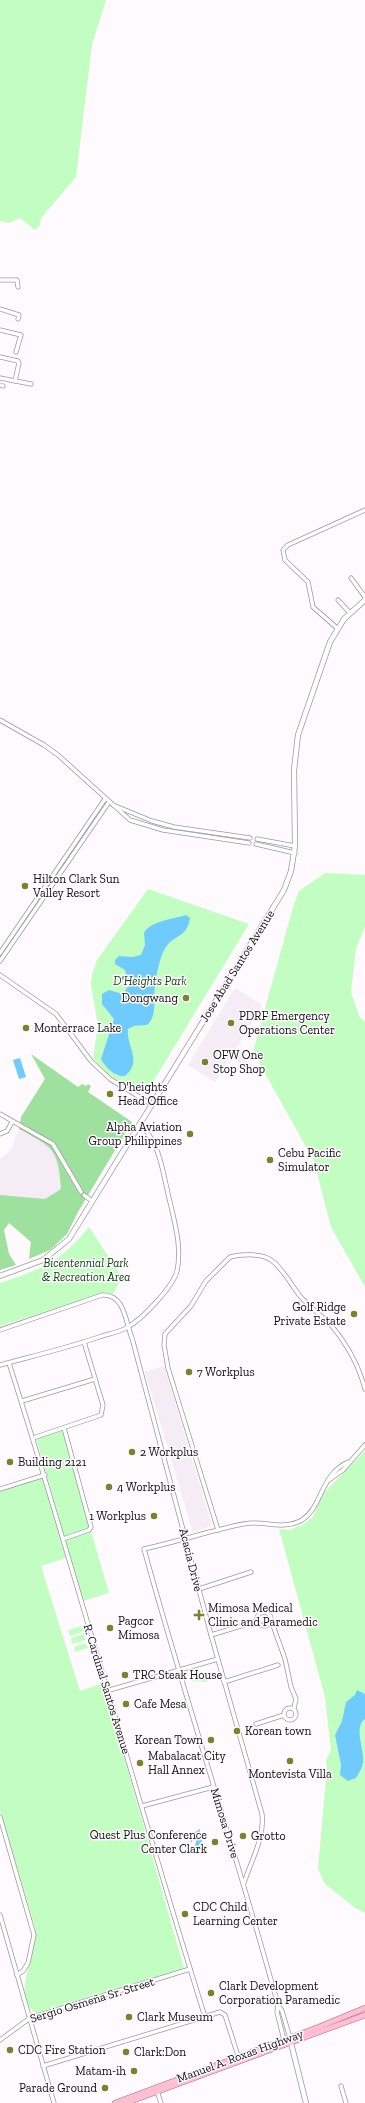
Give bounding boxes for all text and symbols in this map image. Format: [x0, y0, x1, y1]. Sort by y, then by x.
place label: Hilton Clark Sun Valley Resort [32, 872, 120, 900]
marker: Hilton Clark Sun Valley Resort [20, 881, 30, 891]
street label: Jose Abad Santos Avenue [197, 907, 277, 1024]
park label: D'Heights Park [113, 974, 187, 988]
place label: Dongwang [121, 991, 178, 1005]
marker: Dongwang [181, 993, 191, 1003]
place label: PDRF Emergency Operations Center [239, 1009, 335, 1037]
marker: PDRF Emergency Operations Center [226, 1018, 236, 1028]
place label: Monterrace Lake [34, 1021, 122, 1035]
marker: Monterrace Lake [21, 1023, 31, 1033]
place label: OFW One Stop Shop [213, 1048, 266, 1076]
marker: OFW One Stop Shop [200, 1057, 210, 1067]
place label: D'heights Head Office [118, 1080, 178, 1108]
marker: D'heights Head Office [105, 1089, 115, 1099]
place label: Alpha Aviation Group Philippines [89, 1120, 182, 1148]
marker: Alpha Aviation Group Philippines [185, 1129, 195, 1139]
place label: Cebu Pacific Simulator [278, 1146, 342, 1174]
marker: Cebu Pacific Simulator [265, 1155, 275, 1165]
park label: Bicentennial Park & Recreation Area [42, 1256, 130, 1284]
place label: Golf Ridge Private Estate [273, 1300, 346, 1328]
marker: Golf Ridge Private Estate [349, 1309, 359, 1319]
place label: 7 Workplus [197, 1365, 255, 1379]
marker: 7 Workplus [184, 1367, 194, 1377]
place label: 2 Workplus [140, 1445, 198, 1459]
marker: 2 Workplus [127, 1447, 137, 1457]
place label: Building 2121 [18, 1455, 87, 1469]
marker: Building 2121 [5, 1457, 15, 1467]
place label: 4 Workplus [117, 1480, 176, 1494]
marker: 4 Workplus [104, 1482, 114, 1492]
place label: 1 Workplus [89, 1509, 146, 1523]
marker: 1 Workplus [149, 1511, 159, 1521]
street label: Acacia Drive [176, 1527, 206, 1593]
place label: Mimosa Medical Clinic and Paramedic [208, 1601, 318, 1629]
marker: Mimosa Medical Clinic and Paramedic [193, 1609, 205, 1621]
place label: Pagcor Mimosa [118, 1614, 160, 1642]
street label: R. Cardinal Santos Avenue [81, 1622, 134, 1756]
marker: Pagcor Mimosa [105, 1623, 115, 1633]
place label: TRC Steak House [133, 1668, 222, 1682]
marker: TRC Steak House [120, 1670, 130, 1680]
place label: Cafe Mesa [134, 1697, 187, 1711]
marker: Cafe Mesa [121, 1699, 131, 1709]
place label: Korean town [245, 1724, 311, 1738]
marker: Korean town [232, 1726, 242, 1736]
place label: Korean Town [135, 1733, 203, 1747]
marker: Korean Town [206, 1735, 216, 1745]
place label: Mabalacat City Hall Annex [148, 1749, 227, 1777]
marker: Montevista Villa [285, 1756, 295, 1766]
marker: Mabalacat City Hall Annex [135, 1758, 145, 1768]
place label: Montevista Villa [248, 1767, 332, 1781]
street label: Mimosa Drive [208, 1786, 242, 1860]
place label: Quest Plus Conference Center Clark [90, 1828, 208, 1856]
place label: Grotto [251, 1829, 286, 1843]
marker: Grotto [238, 1831, 248, 1841]
marker: Quest Plus Conference Center Clark [210, 1837, 220, 1847]
place label: CDC Child Learning Center [193, 1900, 278, 1928]
marker: CDC Child Learning Center [180, 1909, 190, 1919]
street label: Sergio Osmeña Sr. Street [28, 1974, 156, 2026]
place label: Clark Development Corporation Paramedic [219, 1979, 341, 2007]
marker: Clark Development Corporation Paramedic [206, 1988, 216, 1998]
place label: Clark Museum [137, 2010, 213, 2024]
marker: Clark Museum [124, 2012, 134, 2022]
street label: Manuel A. Roxas Highway [175, 2026, 306, 2085]
place label: CDC Fire Station [18, 2043, 106, 2057]
marker: CDC Fire Station [5, 2045, 15, 2055]
place label: Clark:Don [134, 2045, 186, 2059]
marker: Clark:Don [121, 2047, 131, 2057]
place label: Matam-ih [75, 2064, 126, 2078]
marker: Matam-ih [129, 2066, 139, 2076]
place label: Parade Ground [19, 2081, 97, 2095]
marker: Parade Ground [100, 2083, 110, 2093]

